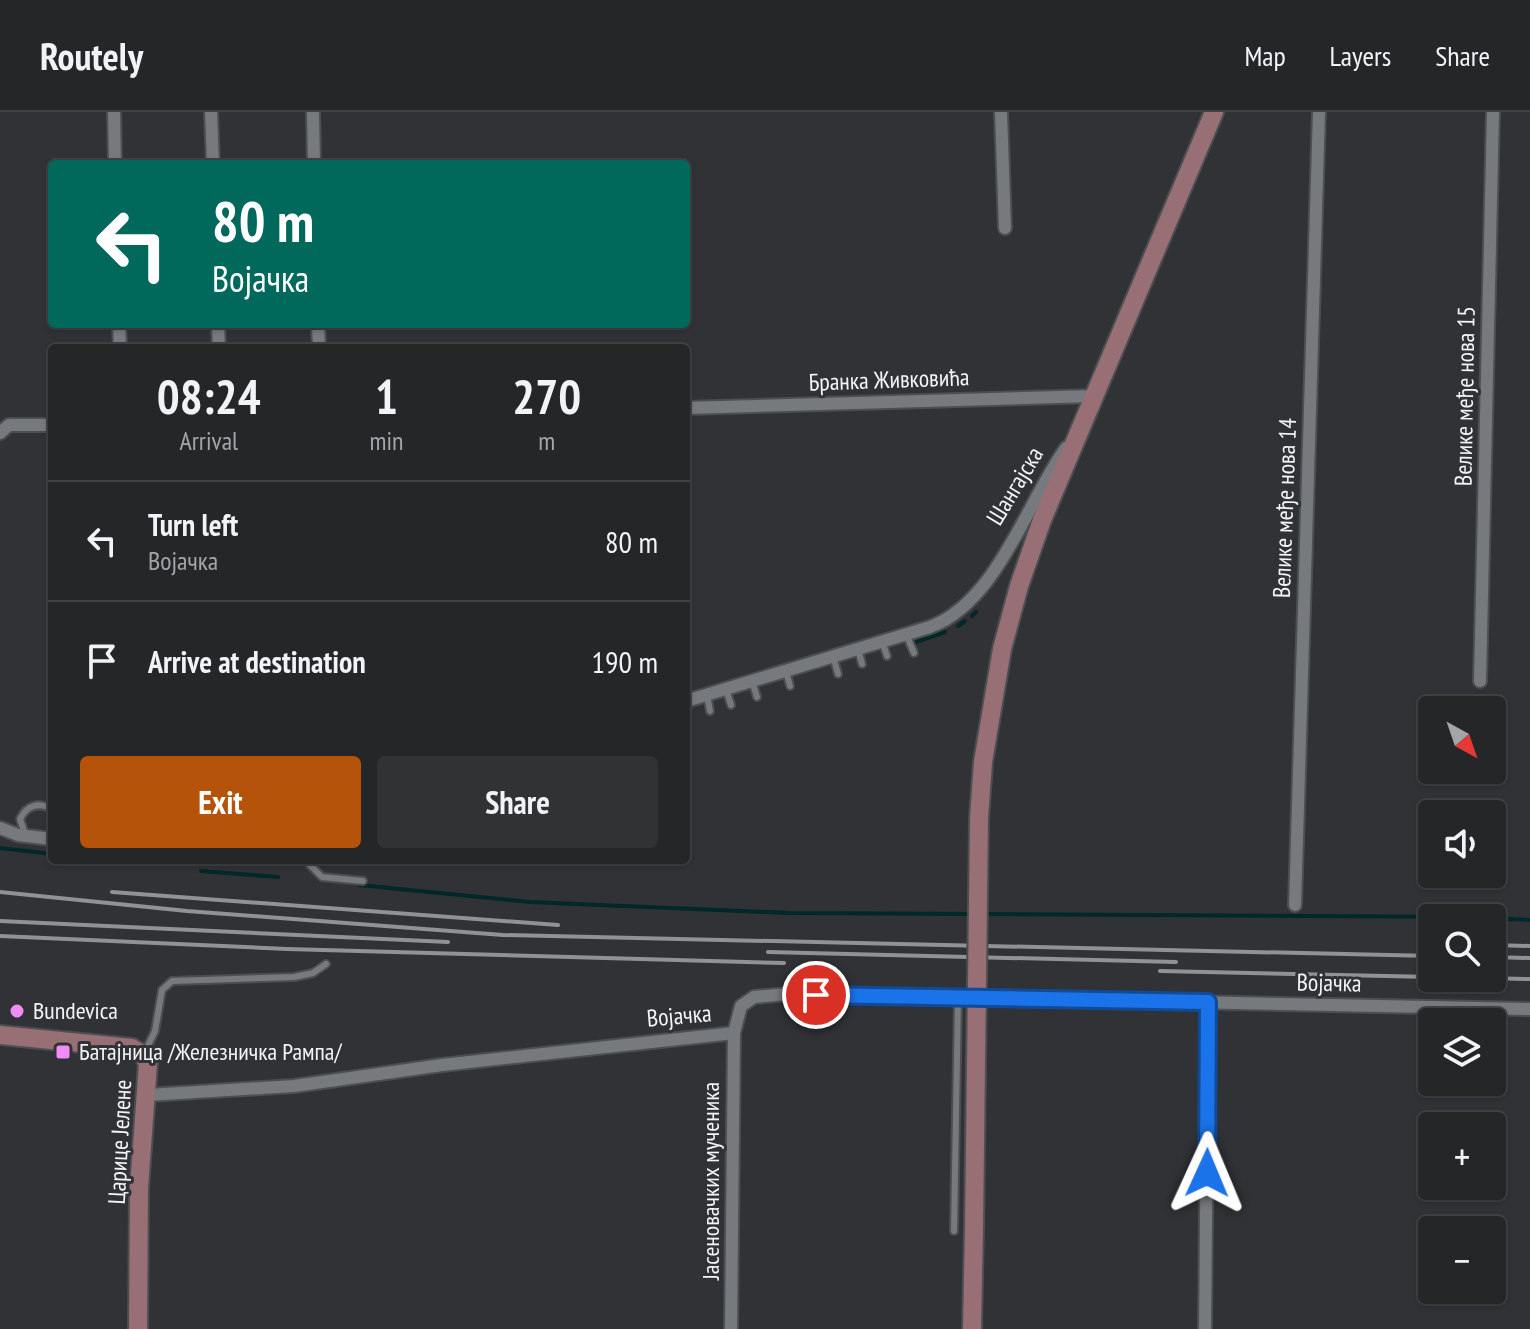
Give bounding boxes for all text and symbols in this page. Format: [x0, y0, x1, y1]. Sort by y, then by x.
text: Routely [40, 31, 143, 80]
text: Map [1244, 37, 1286, 74]
text: Layers [1330, 37, 1391, 74]
text: Share [1435, 37, 1490, 74]
text: 80 m [212, 185, 314, 257]
icon: left [80, 192, 184, 296]
text: Војачка [212, 255, 309, 302]
street label: Велике међе нова 15 [1447, 306, 1482, 486]
street label: Бранка Живковића [808, 361, 970, 398]
text: 08:24 [157, 365, 261, 427]
text: 1 [375, 365, 398, 427]
text: 270 [512, 365, 581, 427]
street label: Велике међе нова 14 [1266, 417, 1303, 598]
text: Arrival [179, 424, 238, 457]
text: min [369, 424, 403, 457]
text: m [538, 424, 555, 457]
street label: Шангајска [979, 441, 1050, 531]
text: Turn left [148, 505, 238, 544]
icon: left [80, 519, 124, 563]
text: 80 m [605, 522, 658, 561]
text: Војачка [148, 544, 218, 577]
icon: arrive [80, 639, 124, 683]
text: Arrive at destination [148, 642, 366, 681]
text: 190 m [592, 642, 658, 681]
north arrow [1418, 696, 1506, 784]
map controls [1418, 696, 1506, 1304]
button: Exit [80, 756, 361, 848]
button: Share [377, 756, 658, 848]
button: sound [1418, 800, 1506, 888]
button: search [1418, 904, 1506, 992]
pin [782, 961, 850, 1029]
street label: Војачка [1296, 966, 1362, 999]
icon: arrive [794, 973, 838, 1017]
place label: Bundevica [33, 995, 118, 1026]
street label: Војачка [645, 997, 713, 1034]
marker: Bundevica [8, 1002, 26, 1020]
button: layers [1418, 1008, 1506, 1096]
place label: Батајница /Железничка Рампа/ [79, 1036, 342, 1067]
marker: Батајница /Железничка Рампа/ [54, 1043, 72, 1061]
street label: Царице Јелене [101, 1079, 138, 1205]
street label: Јасеновачких мученика [695, 1082, 726, 1281]
button: + [1418, 1112, 1506, 1200]
position arrow [1165, 1131, 1249, 1215]
button: − [1418, 1216, 1506, 1304]

